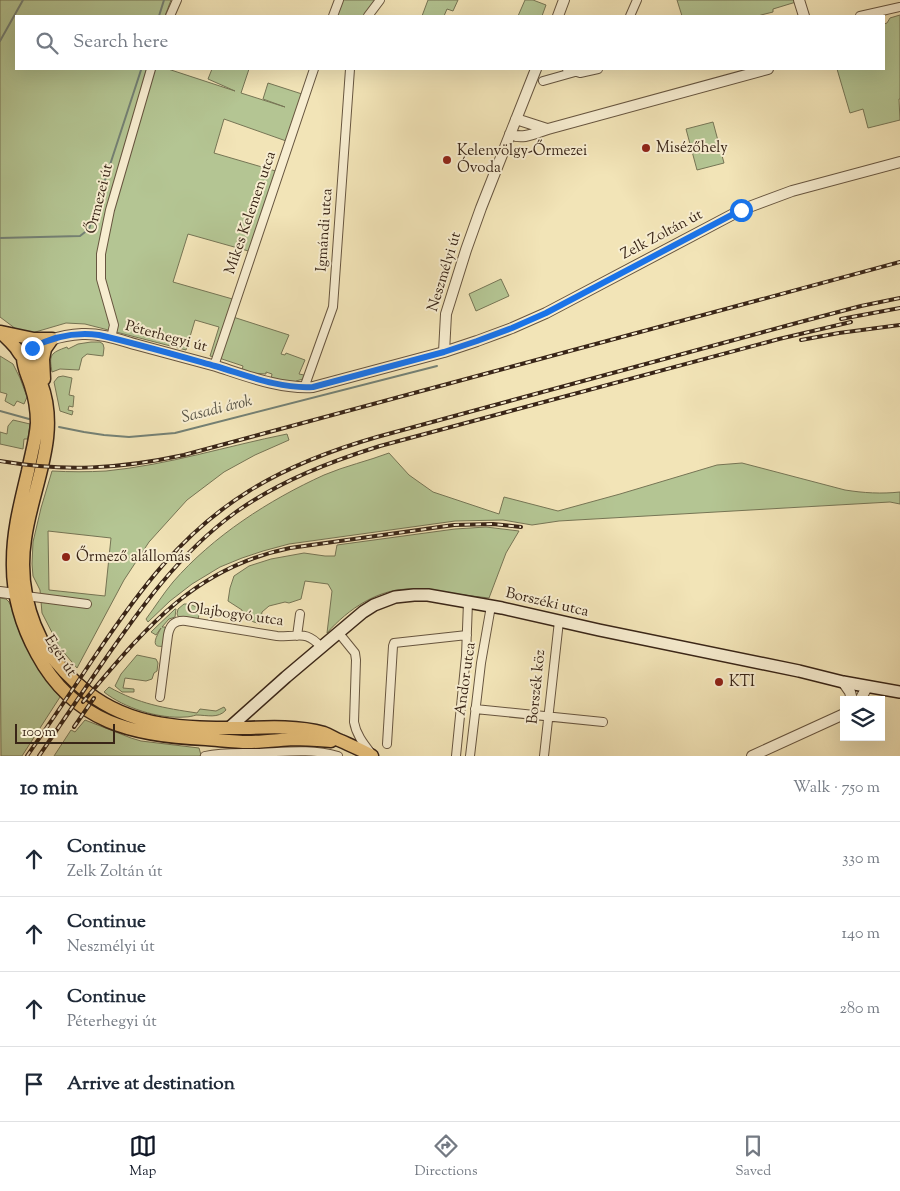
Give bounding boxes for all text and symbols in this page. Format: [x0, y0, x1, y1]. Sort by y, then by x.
search box [15, 15, 885, 70]
icon: search [33, 29, 61, 57]
text: Search here [73, 29, 168, 56]
place label: Misézőhely [656, 138, 728, 159]
place label: Kelenvölgy-Őrmezei Óvoda [457, 139, 587, 179]
marker: Misézőhely [640, 142, 652, 154]
street label: Mikes Kelemen utca [220, 149, 282, 277]
marker: Kelenvölgy-Őrmezei Óvoda [441, 154, 453, 166]
street label: Őrmezei út [79, 161, 119, 236]
street label: Igmándi utca [312, 187, 338, 272]
route start [730, 199, 753, 222]
street label: Zelk Zoltán út [618, 205, 706, 265]
street label: Neszmélyi út [423, 230, 467, 314]
street label: Péterhegyi út [123, 316, 209, 358]
route end [21, 337, 44, 360]
water label: Sasadi árok [179, 390, 255, 430]
place label: Őrmező alállomás [76, 545, 190, 568]
marker: Őrmező alállomás [60, 551, 72, 563]
street label: Borszéki utca [503, 583, 591, 623]
street label: Olajbogyó utca [185, 598, 285, 632]
street label: Egér út [39, 631, 81, 681]
street label: Andor utca [450, 641, 482, 717]
street label: Borszék köz [523, 648, 551, 725]
place label: KTI [729, 672, 755, 693]
marker: KTI [713, 676, 725, 688]
map controls [840, 696, 885, 741]
button: layers [840, 696, 885, 741]
scale bar [15, 721, 115, 744]
text: 100 m [22, 723, 56, 743]
text: 10 min [20, 774, 78, 804]
text: Walk · 750 m [793, 777, 880, 800]
text: Continue [67, 834, 146, 861]
icon: ahead [20, 845, 48, 873]
text: 330 m [842, 848, 880, 871]
text: Zelk Zoltán út [67, 861, 163, 884]
text: Continue [67, 909, 146, 936]
icon: ahead [20, 920, 48, 948]
text: 140 m [842, 923, 880, 946]
text: Neszmélyi út [67, 936, 155, 959]
text: Continue [67, 984, 146, 1011]
icon: ahead [20, 995, 48, 1023]
text: 280 m [839, 998, 880, 1021]
text: Péterhegyi út [67, 1011, 157, 1034]
icon: arrive [20, 1070, 48, 1098]
text: Arrive at destination [67, 1071, 235, 1098]
tab: Map [129, 1132, 157, 1182]
tab: Directions [414, 1132, 478, 1182]
tab: Saved [735, 1132, 771, 1182]

